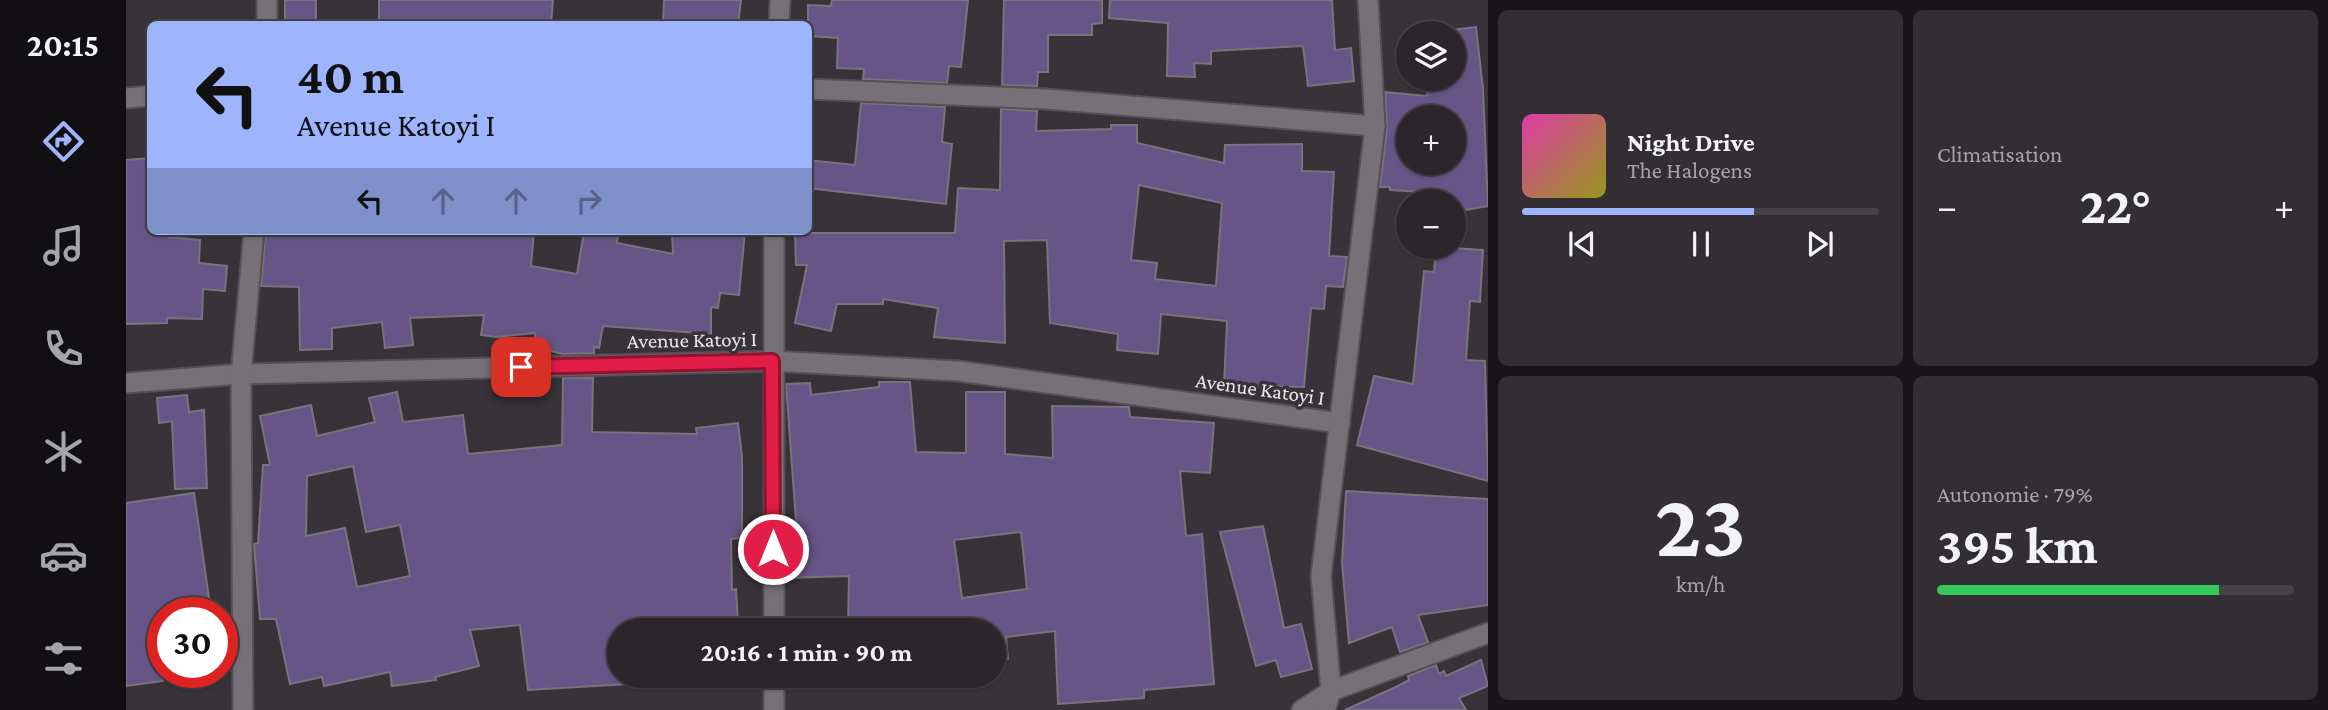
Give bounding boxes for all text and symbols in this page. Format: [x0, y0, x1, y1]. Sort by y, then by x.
map controls [1396, 21, 1466, 259]
button: layers [1396, 21, 1466, 91]
text: 20:15 [27, 27, 99, 63]
icon: left [182, 49, 273, 140]
text: 40 m [297, 49, 404, 104]
button: + [1396, 105, 1466, 175]
text: Avenue Katoyi I [297, 107, 495, 143]
icon: directions [39, 117, 88, 166]
text: Night Drive [1627, 128, 1755, 157]
text: Climatisation [1937, 141, 2062, 167]
text: The Halogens [1627, 157, 1752, 183]
text: 22° [2080, 176, 2151, 234]
icon: left [351, 182, 389, 220]
icon: ahead [424, 182, 462, 220]
icon: ahead [497, 182, 535, 220]
icon: right [570, 182, 608, 220]
text: − [1937, 185, 1957, 227]
text: + [2274, 185, 2294, 227]
button: − [1396, 189, 1466, 259]
icon: music [39, 221, 88, 270]
icon: previous [1563, 225, 1601, 263]
icon: pause [1682, 225, 1720, 263]
icon: next [1801, 225, 1839, 263]
icon: phone [39, 324, 88, 373]
street label: Avenue Katoyi I [627, 327, 757, 353]
pin [491, 337, 551, 397]
icon: arrive [502, 348, 540, 386]
street label: Avenue Katoyi I [1194, 368, 1326, 410]
icon: climate [39, 427, 88, 476]
text: 23 [1655, 474, 1746, 576]
text: Autonomie · 79% [1937, 481, 2093, 507]
position arrow [736, 512, 810, 586]
text: 395 km [1937, 516, 2098, 574]
icon: car [39, 531, 88, 580]
text: km/h [1676, 571, 1725, 597]
speed limit sign: 30 [147, 597, 238, 688]
icon: filters [39, 634, 88, 683]
text: 20:16 · 1 min · 90 m [701, 638, 912, 667]

